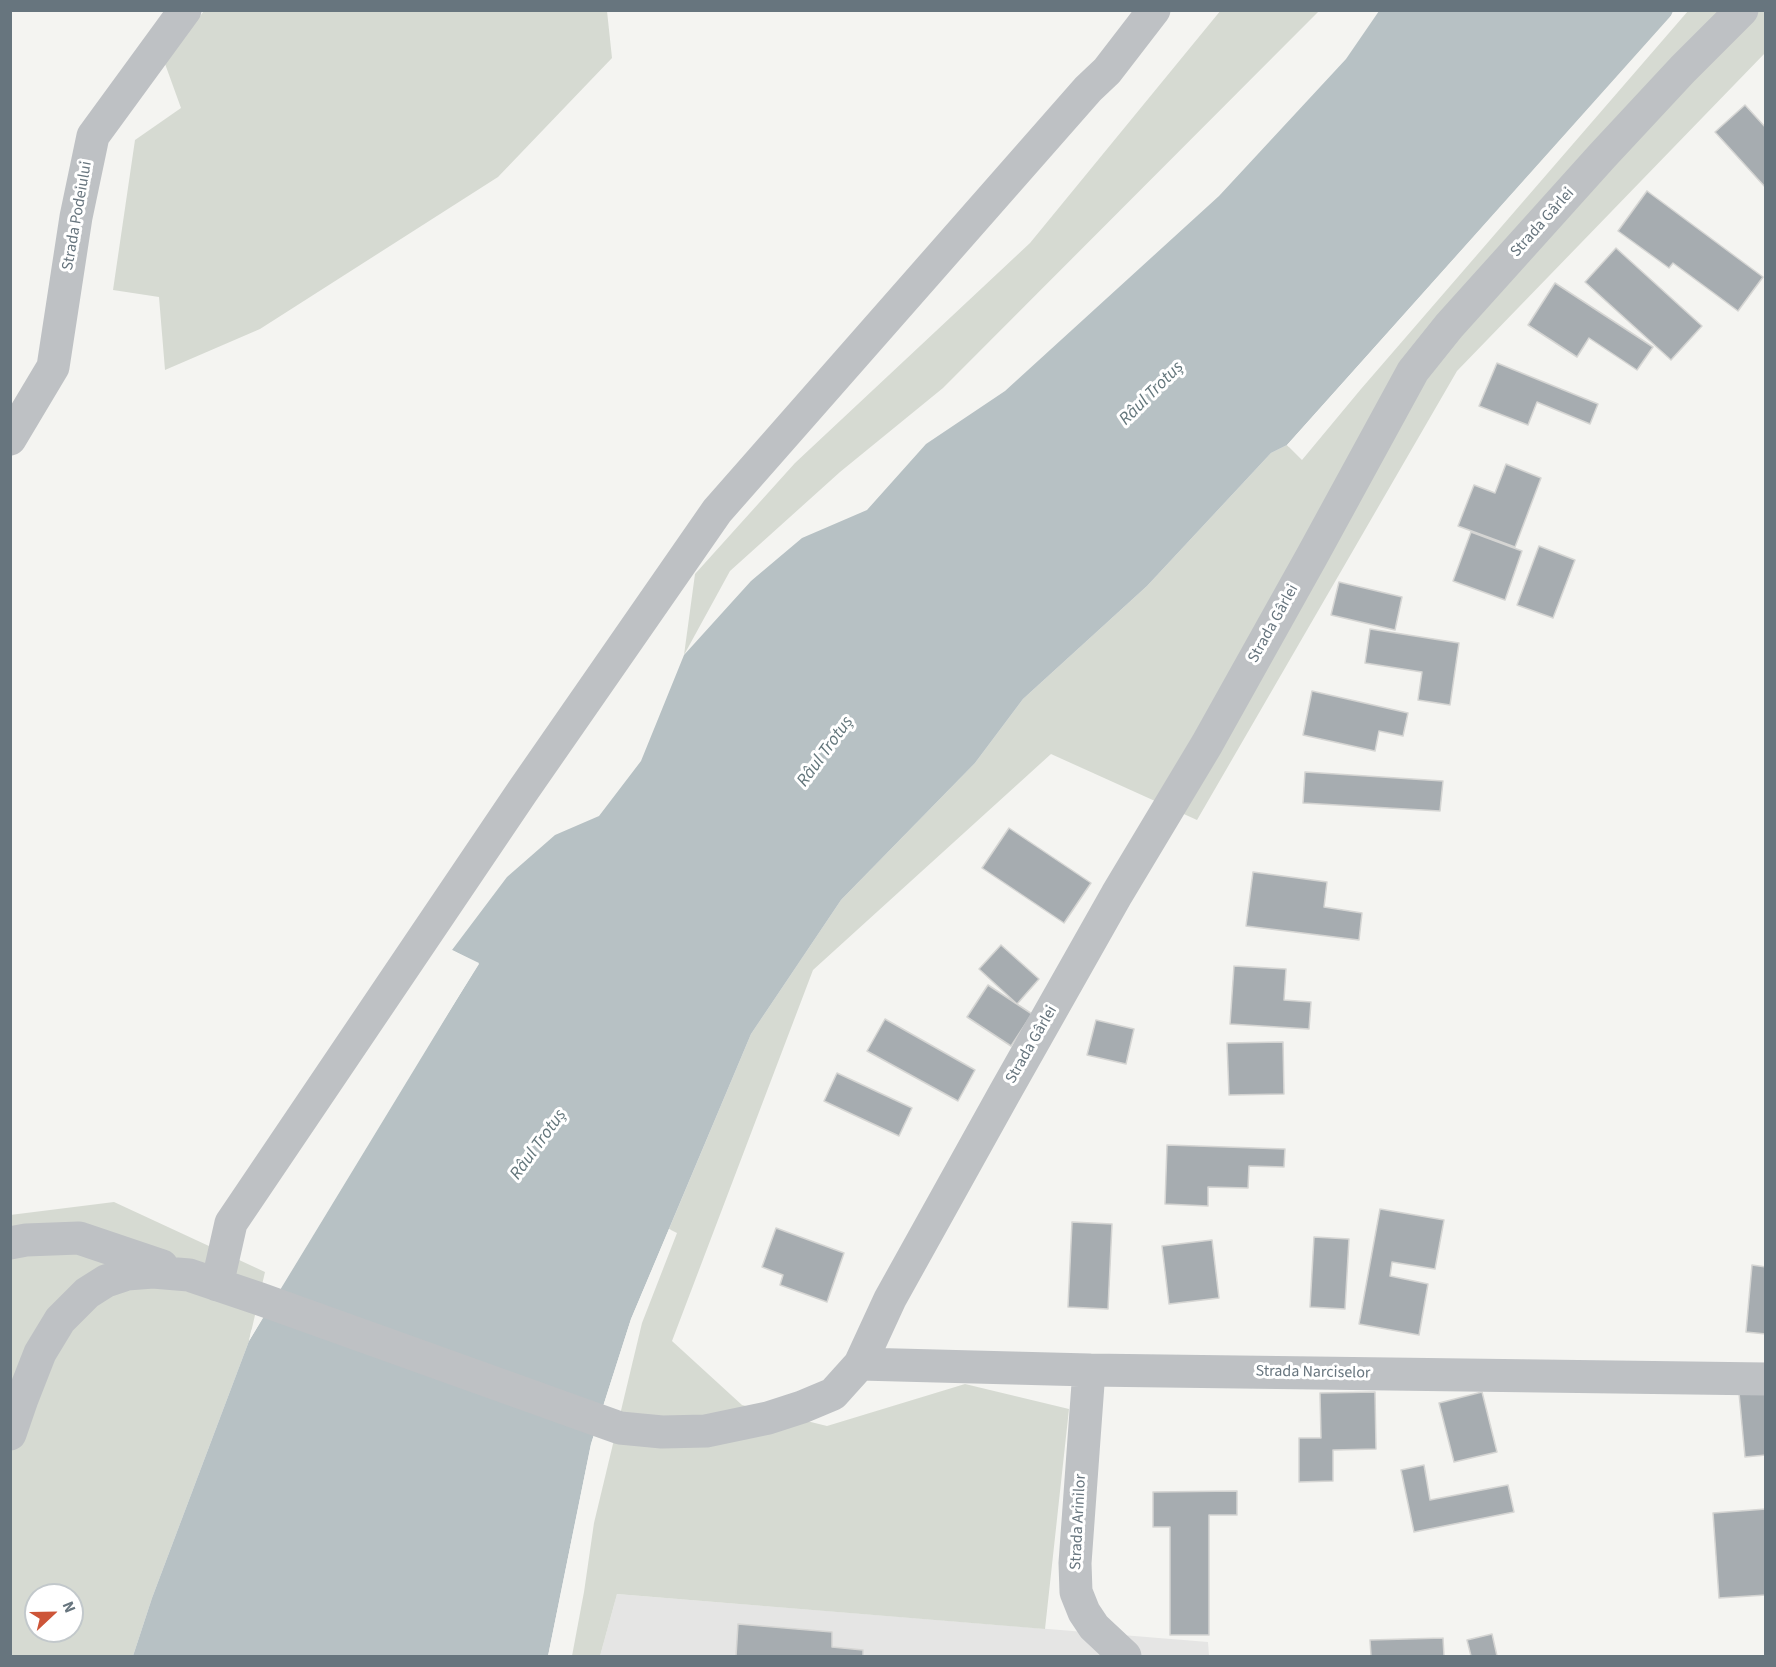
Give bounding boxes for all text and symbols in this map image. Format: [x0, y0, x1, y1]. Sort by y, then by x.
street label: Strada Podeiului [59, 160, 97, 272]
street label: Strada Gârlei [1507, 184, 1579, 262]
water label: Râul Trotuș [1115, 357, 1189, 431]
street label: Strada Gârlei [1245, 582, 1303, 666]
water label: Râul Trotuș [793, 712, 859, 792]
street label: Strada Gârlei [1002, 1003, 1062, 1087]
water label: Râul Trotuș [506, 1105, 572, 1185]
street label: Strada Narciselor [1255, 1362, 1371, 1384]
street label: Strada Arinilor [1067, 1474, 1091, 1570]
north arrow [24, 1583, 84, 1643]
text: N [57, 1598, 81, 1616]

